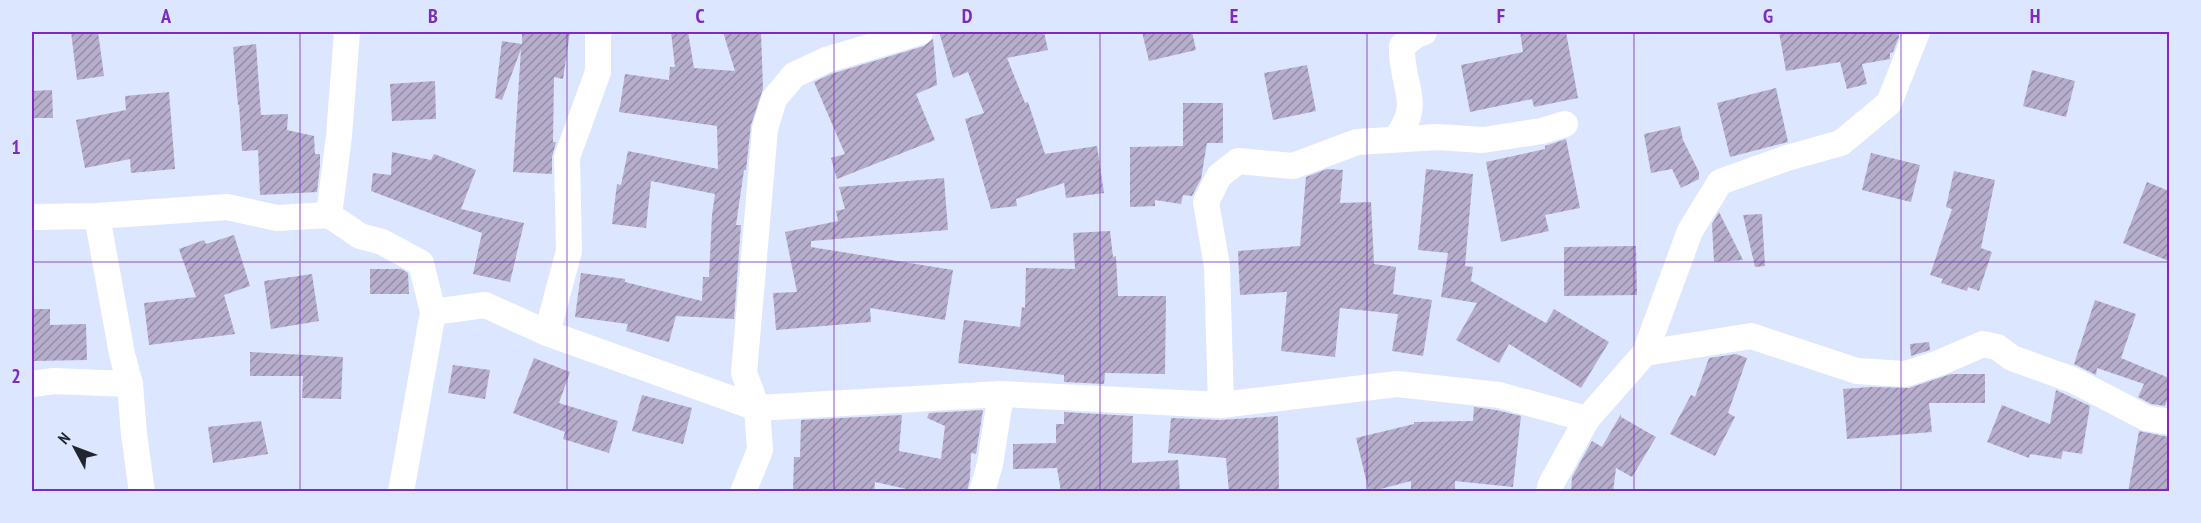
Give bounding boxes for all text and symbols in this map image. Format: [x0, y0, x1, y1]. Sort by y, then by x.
text: A [160, 3, 172, 29]
text: B [428, 3, 438, 29]
text: C [695, 3, 705, 29]
text: D [962, 3, 973, 29]
text: E [1230, 3, 1238, 29]
text: F [1497, 3, 1505, 29]
text: G [1763, 3, 1773, 29]
text: H [2030, 3, 2040, 29]
text: 1 [11, 134, 21, 160]
text: 2 [11, 363, 21, 389]
north arrow [45, 418, 105, 478]
text: N [53, 428, 74, 448]

